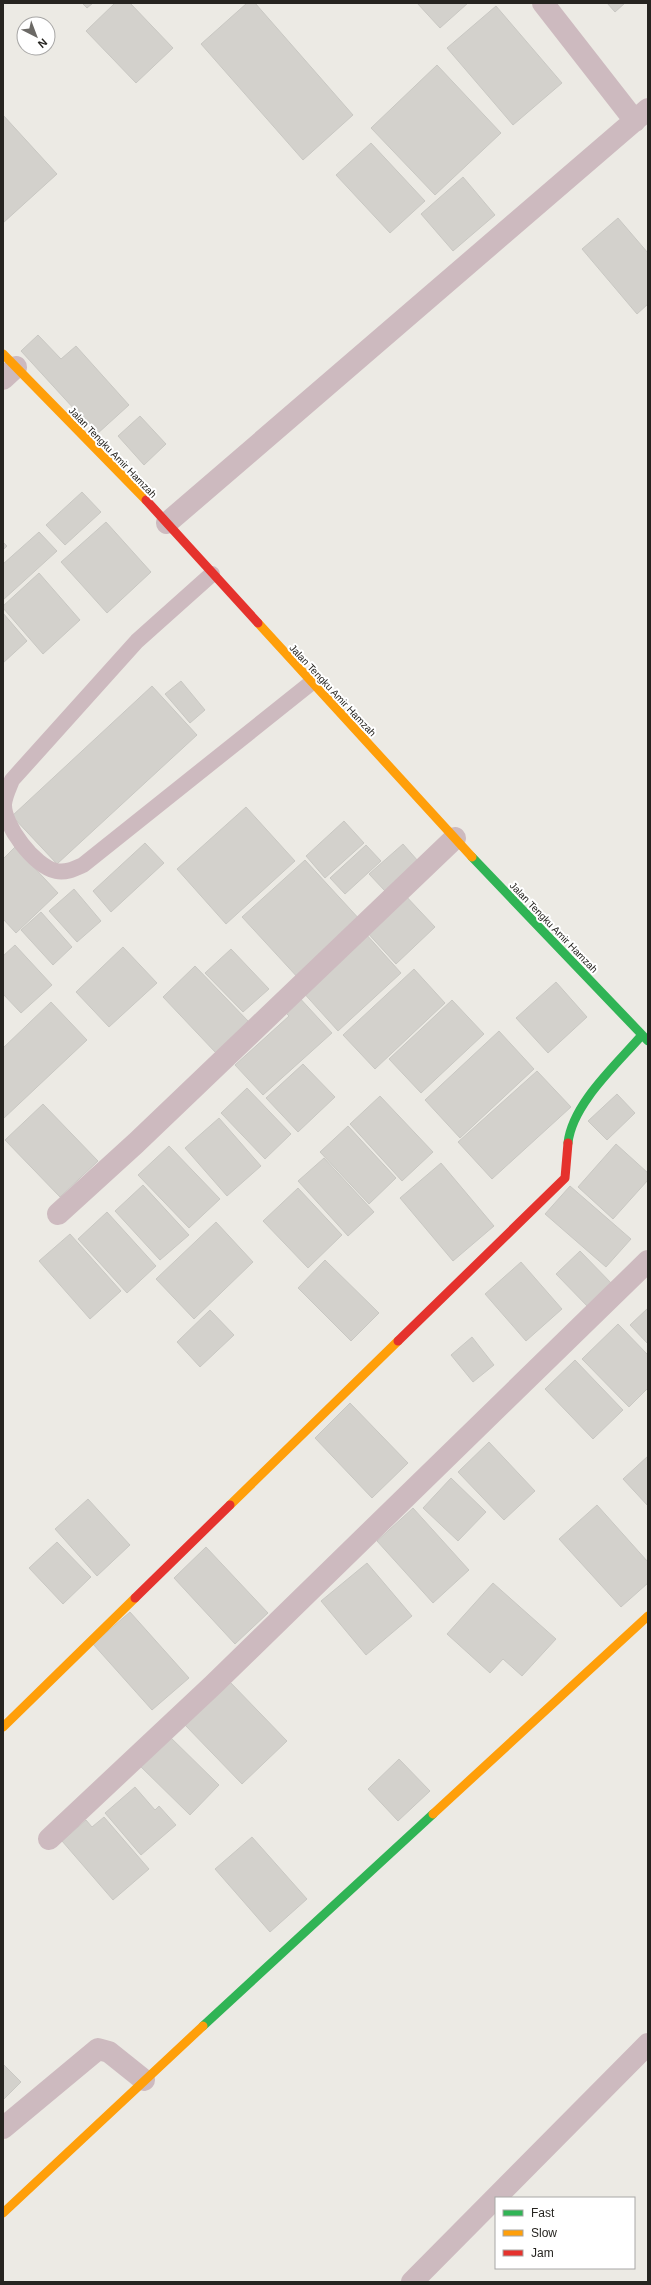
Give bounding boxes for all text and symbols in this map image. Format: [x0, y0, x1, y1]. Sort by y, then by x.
north arrow [16, 16, 56, 56]
text: N [36, 36, 50, 51]
street label: Jalan Tengku Amir Hamzah [66, 405, 159, 500]
street label: Jalan Tengku Amir Hamzah [287, 642, 378, 739]
street label: Jalan Tengku Amir Hamzah [507, 880, 600, 975]
legend [495, 2197, 635, 2269]
text: Fast [531, 2206, 555, 2220]
text: Slow [531, 2226, 557, 2240]
text: Jam [531, 2246, 554, 2260]

